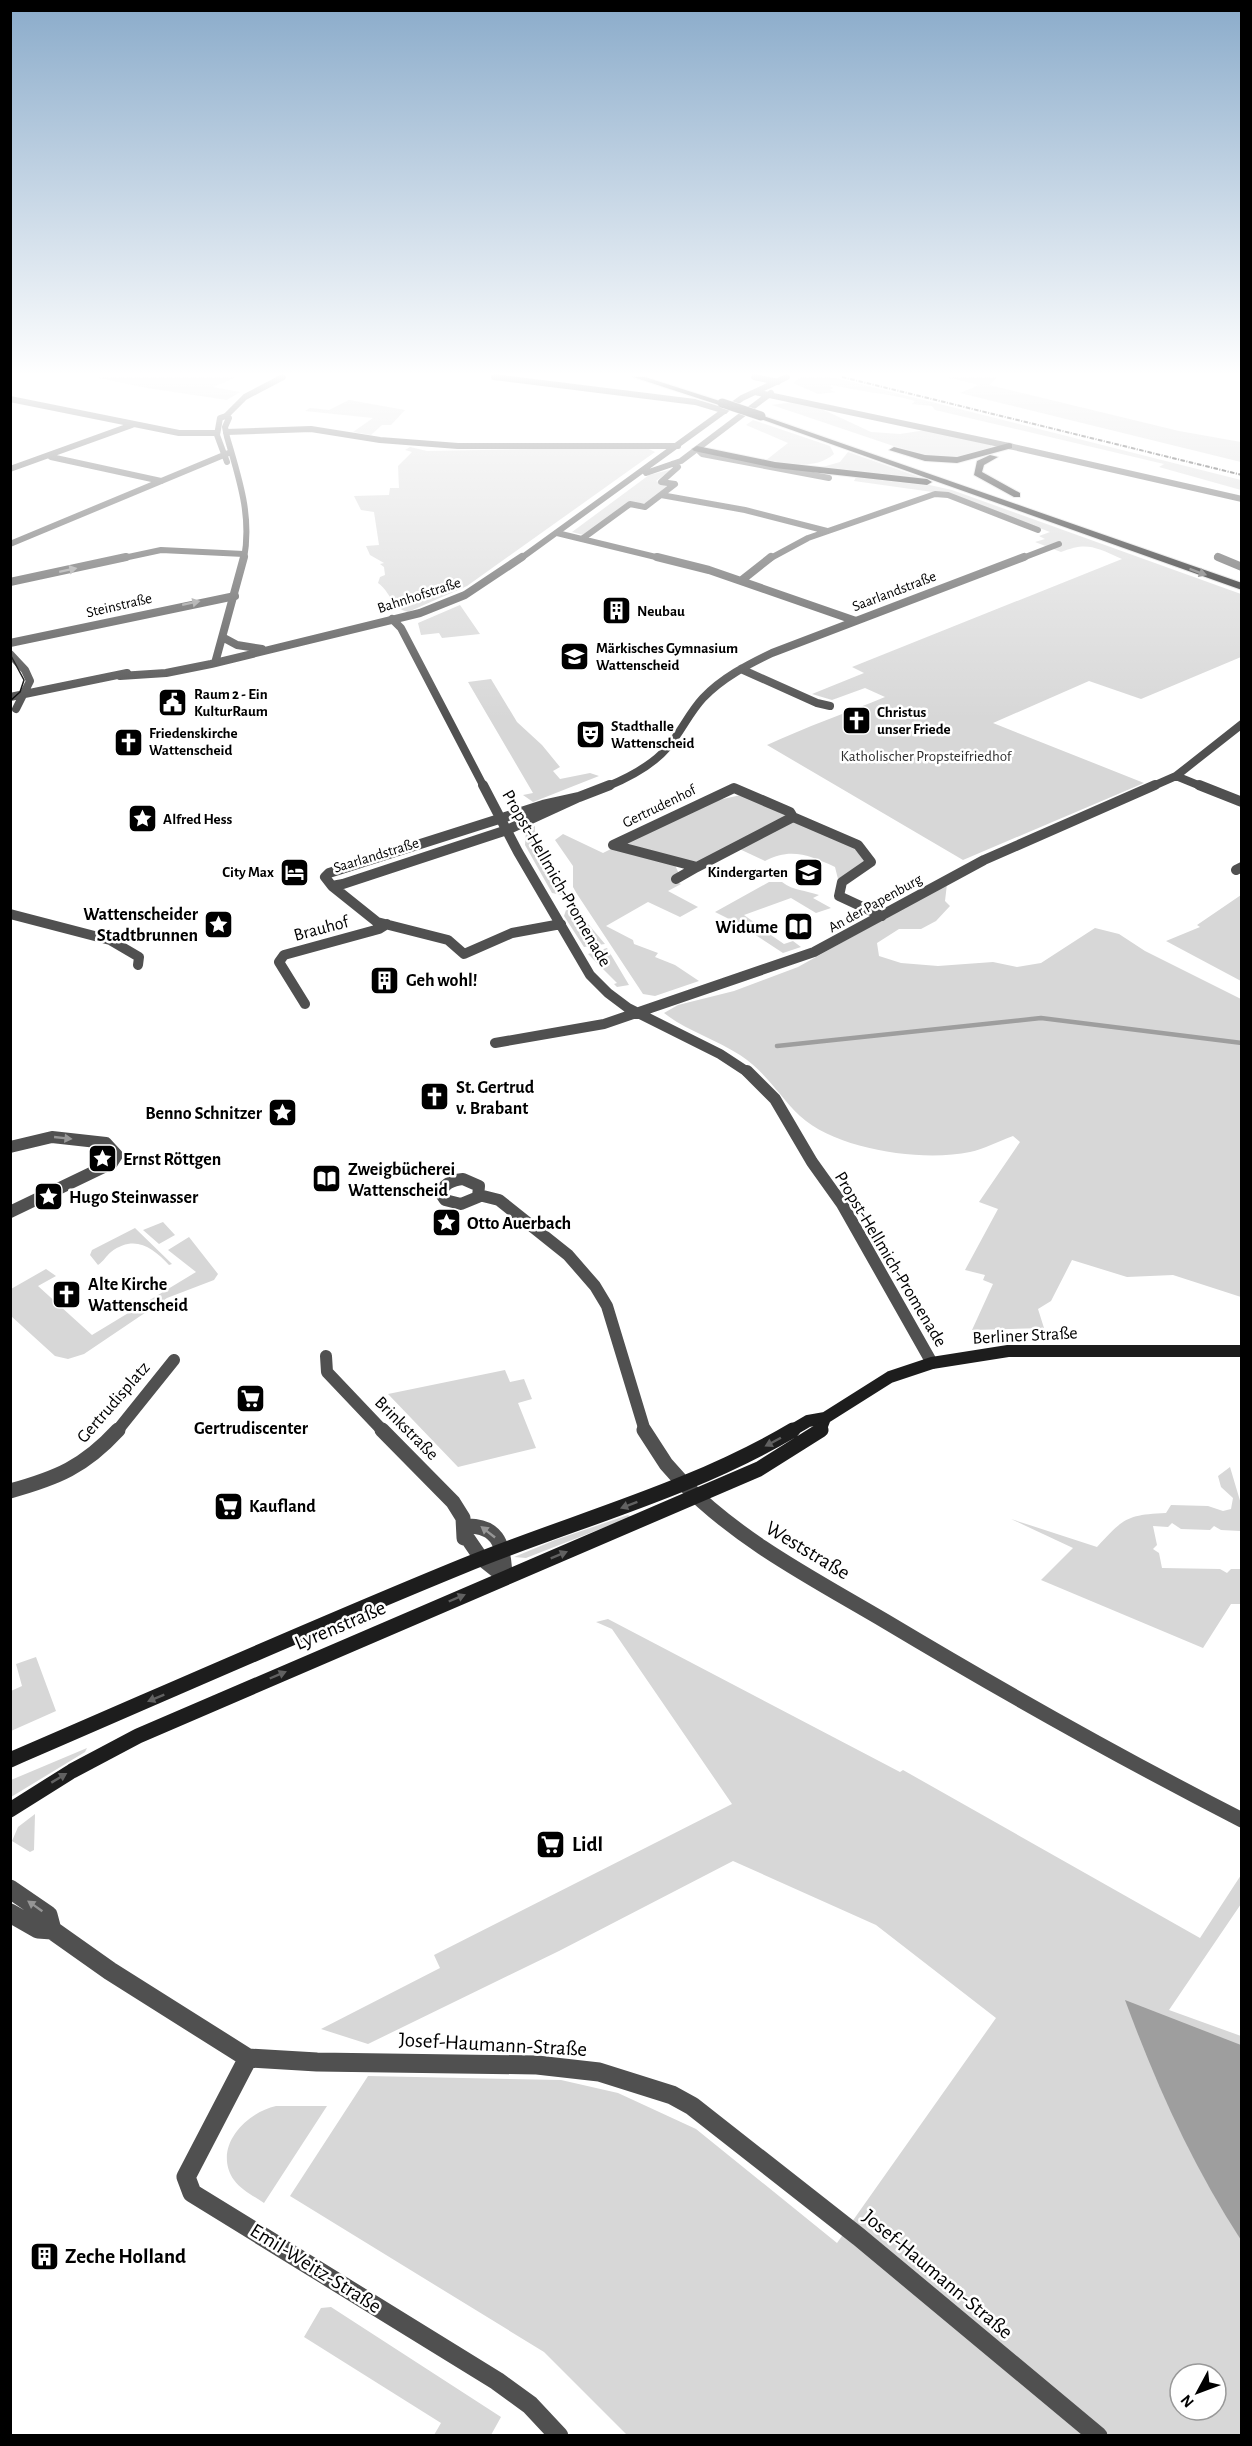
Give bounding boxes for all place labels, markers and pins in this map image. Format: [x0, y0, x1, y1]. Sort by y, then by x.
building icon: Neubau [600, 595, 632, 627]
place label: Neubau [637, 604, 685, 619]
school or university icon: Märkisches Gymnasium Wattenscheid [559, 641, 591, 673]
place label: Märkisches Gymnasium Wattenscheid [596, 641, 738, 673]
public building icon: Raum 2 - Ein KulturRaum [157, 687, 189, 719]
place label: Raum 2 - Ein KulturRaum [194, 687, 268, 719]
church icon: Christus unser Friede [840, 705, 872, 737]
place label: Christus unser Friede [877, 705, 951, 737]
theatre icon: Stadthalle Wattenscheid [574, 719, 606, 751]
place label: Stadthalle Wattenscheid [611, 719, 694, 751]
church icon: Friedenskirche Wattenscheid [112, 726, 144, 758]
place label: Friedenskirche Wattenscheid [149, 726, 238, 758]
place icon: Alfred Hess [126, 803, 158, 835]
place label: Alfred Hess [163, 812, 232, 827]
hotel icon: City Max [279, 856, 311, 888]
school or university icon: Kindergarten [793, 856, 825, 888]
place label: City Max [222, 865, 274, 880]
place label: Kindergarten [708, 865, 788, 880]
place label: Wattenscheider Stadtbrunnen [83, 906, 199, 945]
place icon: Wattenscheider Stadtbrunnen [203, 908, 235, 940]
library icon: Widume [783, 911, 815, 943]
place label: Widume [715, 919, 778, 937]
building icon: Geh wohl! [369, 964, 401, 996]
place label: Geh wohl! [406, 972, 478, 990]
place label: St. Gertrud v. Brabant [456, 1079, 535, 1118]
church icon: St. Gertrud v. Brabant [419, 1081, 451, 1113]
place icon: Benno Schnitzer [267, 1097, 299, 1129]
place label: Benno Schnitzer [145, 1105, 263, 1123]
place icon: Ernst Röttgen [86, 1143, 118, 1175]
place label: Ernst Röttgen [123, 1151, 221, 1169]
place label: Zweigbücherei Wattenscheid [348, 1161, 455, 1200]
library icon: Zweigbücherei Wattenscheid [311, 1163, 343, 1195]
place icon: Hugo Steinwasser [32, 1181, 64, 1213]
place label: Hugo Steinwasser [69, 1189, 199, 1207]
place icon: Otto Auerbach [430, 1207, 462, 1239]
place label: Otto Auerbach [467, 1215, 571, 1233]
place label: Alte Kirche Wattenscheid [88, 1276, 189, 1315]
church icon: Alte Kirche Wattenscheid [51, 1278, 83, 1310]
supermarket icon: Gertrudiscenter [235, 1383, 267, 1415]
place label: Gertrudiscenter [194, 1420, 309, 1438]
supermarket icon: Kaufland [212, 1490, 244, 1522]
place label: Kaufland [249, 1498, 316, 1516]
supermarket icon: Lidl [535, 1828, 567, 1860]
place label: Lidl [572, 1834, 603, 1855]
building icon: Zeche Holland [28, 2240, 60, 2272]
place label: Zeche Holland [65, 2246, 186, 2267]

